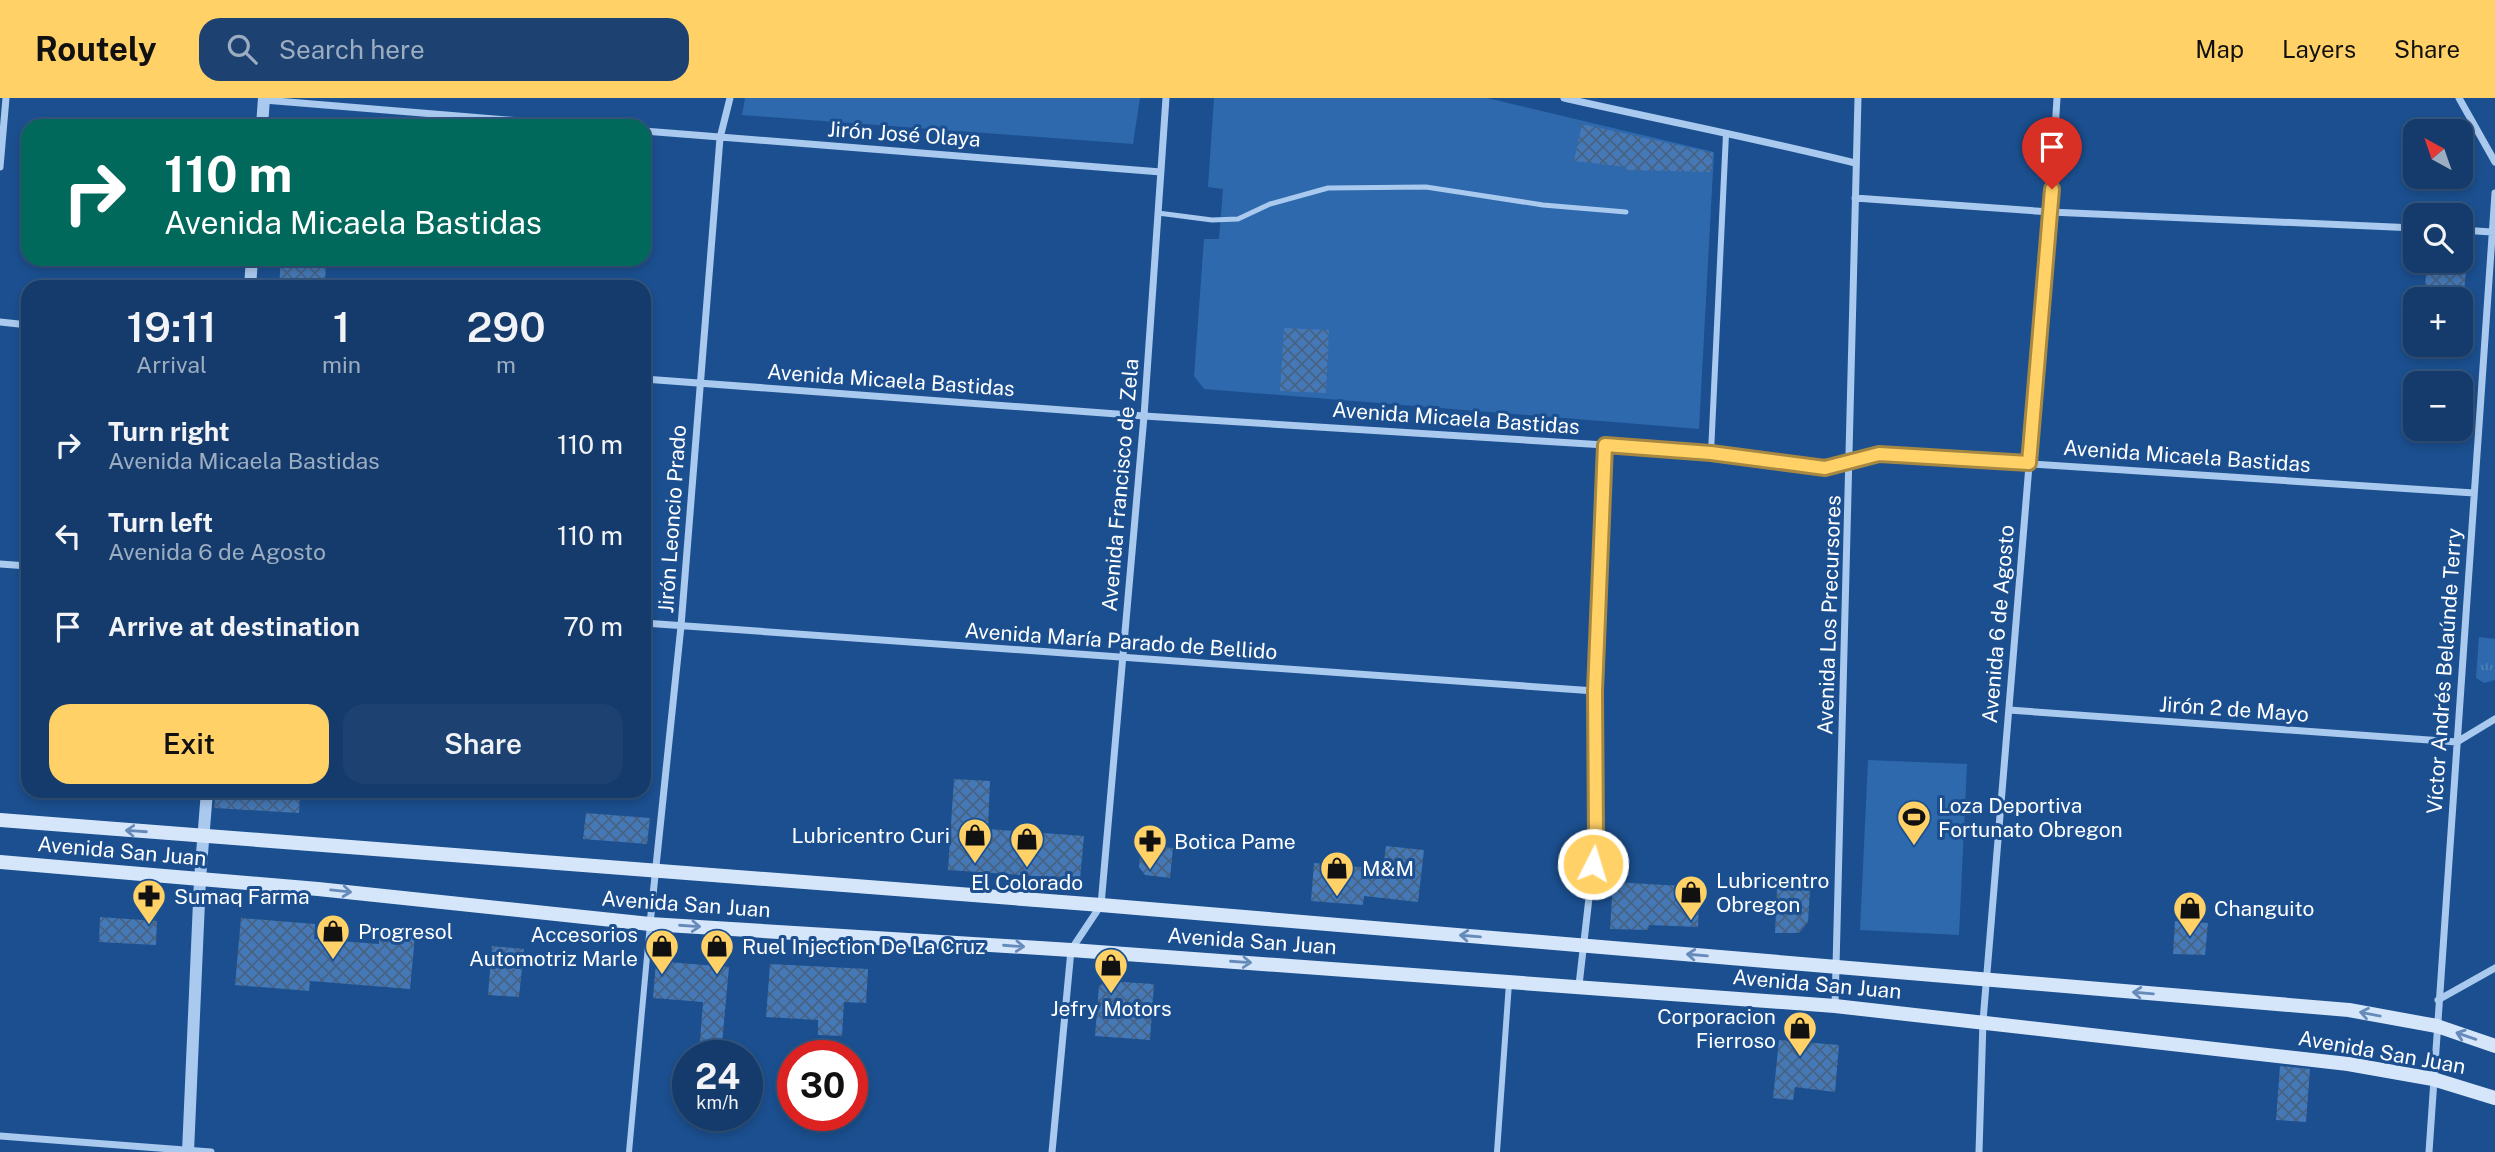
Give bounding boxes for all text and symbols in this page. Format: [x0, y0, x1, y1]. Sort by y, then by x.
search box [199, 18, 689, 81]
text: Routely [35, 30, 157, 68]
icon: search [223, 30, 261, 68]
text: Search here [279, 34, 425, 65]
text: Map [2195, 35, 2244, 63]
text: Layers [2282, 35, 2356, 63]
text: Share [2394, 35, 2460, 63]
street label: Jirón José Olaya [827, 116, 981, 152]
pin [2022, 117, 2082, 189]
north arrow [2403, 119, 2473, 189]
map controls [2403, 119, 2473, 441]
icon: arrive [2033, 128, 2071, 166]
text: 110 m [164, 145, 292, 203]
icon: right [49, 147, 140, 238]
button: search [2403, 203, 2473, 273]
text: Avenida Micaela Bastidas [164, 204, 542, 241]
button: + [2403, 287, 2473, 357]
text: 19:11 [126, 302, 217, 351]
text: 1 [333, 302, 350, 351]
text: 290 [466, 302, 546, 351]
text: Arrival [136, 351, 207, 378]
text: min [322, 351, 361, 378]
text: m [496, 351, 516, 378]
street label: Avenida Francisco de Zela [1096, 358, 1144, 612]
street label: Avenida Micaela Bastidas [766, 359, 1016, 401]
button: − [2403, 371, 2473, 441]
street label: Avenida Micaela Bastidas [1331, 397, 1581, 439]
text: Turn right [108, 416, 230, 447]
street label: Jirón Leoncio Prado [653, 424, 691, 614]
icon: right [49, 426, 87, 464]
text: 110 m [557, 429, 623, 460]
street label: Avenida Micaela Bastidas [2062, 435, 2312, 477]
text: Avenida Micaela Bastidas [108, 447, 380, 474]
street label: Avenida Los Precursores [1812, 495, 1846, 735]
text: Turn left [108, 507, 213, 538]
icon: left [49, 517, 87, 555]
text: 110 m [557, 520, 623, 551]
street label: Avenida 6 de Agosto [1977, 524, 2019, 724]
street label: Víctor Andrés Belaúnde Terry [2422, 527, 2466, 815]
text: Avenida 6 de Agosto [108, 538, 326, 565]
icon: arrive [49, 608, 87, 646]
text: Arrive at destination [108, 611, 360, 642]
text: 70 m [563, 611, 623, 642]
street label: Avenida María Parado de Bellido [964, 618, 1278, 664]
street label: Jirón 2 de Mayo [2158, 691, 2310, 727]
button: Exit [49, 704, 329, 784]
button: Share [343, 704, 623, 784]
place label: Loza Deportiva Fortunato Obregon [1938, 793, 2123, 842]
sports icon: Loza Deportiva Fortunato Obregon [1895, 798, 1933, 847]
shop icon: Lubricentro Curi [956, 816, 994, 865]
shop icon: El Colorado [1008, 820, 1046, 869]
pharmacy icon: Botica Pame [1131, 822, 1169, 871]
place label: Lubricentro Curi [791, 823, 950, 848]
one-way arrow [125, 824, 148, 837]
position arrow [1556, 827, 1630, 901]
place label: Botica Pame [1174, 829, 1296, 854]
street label: Avenida San Juan [37, 831, 207, 871]
shop icon: M&M [1318, 849, 1356, 898]
place label: M&M [1362, 856, 1414, 881]
place label: Lubricentro Obregon [1716, 868, 1829, 917]
place label: El Colorado [971, 870, 1083, 895]
shop icon: Lubricentro Obregon [1672, 873, 1710, 922]
pharmacy icon: Sumaq Farma [130, 877, 168, 926]
place label: Sumaq Farma [174, 884, 310, 909]
one-way arrow [330, 885, 352, 898]
street label: Avenida San Juan [601, 886, 771, 922]
shop icon: Changuito [2171, 889, 2209, 938]
place label: Changuito [2214, 896, 2314, 921]
shop icon: Progresol [314, 912, 352, 961]
place label: Progresol [358, 919, 453, 944]
one-way arrow [678, 920, 701, 933]
place label: Accesorios Automotriz Marle [469, 922, 638, 971]
street label: Avenida San Juan [1167, 923, 1337, 959]
shop icon: Accesorios Automotriz Marle [643, 927, 681, 976]
shop icon: Ruel Injection De La Cruz [698, 927, 736, 976]
one-way arrow [1459, 929, 1482, 942]
place label: Ruel Injection De La Cruz [742, 934, 985, 959]
one-way arrow [1003, 940, 1025, 953]
shop icon: Jefry Motors [1092, 946, 1130, 995]
one-way arrow [1686, 948, 1708, 961]
one-way arrow [1230, 955, 1253, 968]
street label: Avenida San Juan [1732, 964, 1902, 1004]
one-way arrow [2132, 986, 2155, 999]
place label: Jefry Motors [1050, 996, 1172, 1021]
place label: Corporacion Fierroso [1657, 1004, 1776, 1053]
one-way arrow [2359, 1006, 2381, 1020]
shop icon: Corporacion Fierroso [1781, 1009, 1819, 1058]
street label: Avenida San Juan [2296, 1025, 2468, 1079]
one-way arrow [2455, 1029, 2477, 1041]
speed limit sign: 30 [777, 1040, 868, 1131]
text: 24 [695, 1056, 740, 1097]
text: km/h [696, 1092, 739, 1113]

